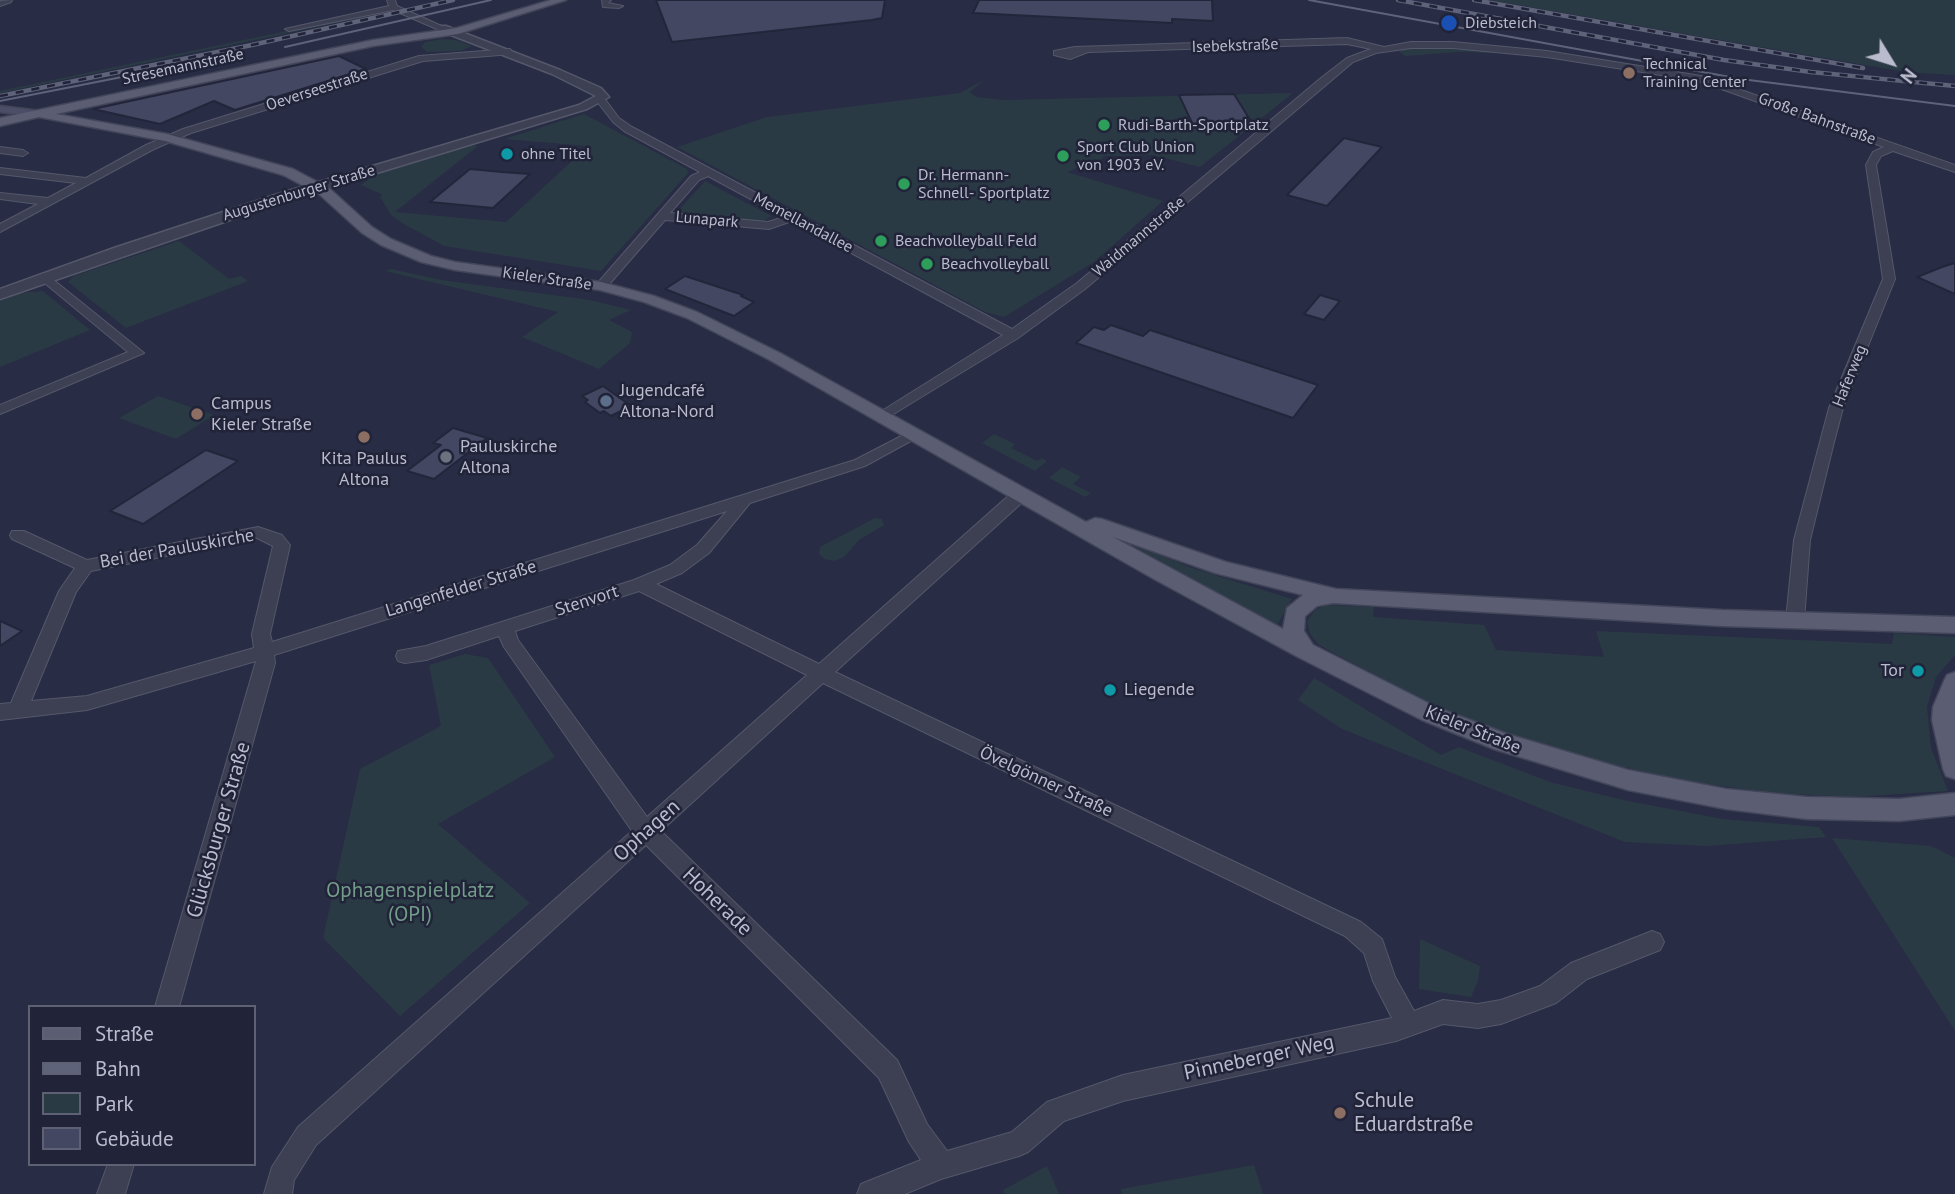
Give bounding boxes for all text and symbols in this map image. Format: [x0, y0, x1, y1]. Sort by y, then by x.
marker: Diebsteich [1439, 13, 1459, 33]
place label: Diebsteich [1465, 13, 1537, 33]
north arrow [1857, 28, 1927, 98]
street label: Isebekstraße [1191, 35, 1279, 57]
street label: Stresemannstraße [120, 45, 246, 89]
place label: Technical Training Center [1643, 54, 1747, 92]
text: N [1895, 64, 1922, 88]
street label: Oeverseestraße [264, 65, 370, 115]
marker: Technical Training Center [1621, 65, 1637, 81]
street label: Große Bahnstraße [1756, 89, 1878, 149]
place label: Rudi-Barth-Sportplatz [1118, 115, 1269, 135]
marker: Rudi-Barth-Sportplatz [1096, 117, 1112, 133]
place label: Sport Club Union von 1903 eV. [1077, 137, 1194, 175]
place label: ohne Titel [521, 144, 591, 164]
marker: ohne Titel [499, 146, 515, 162]
marker: Sport Club Union von 1903 eV. [1055, 148, 1071, 164]
street label: Augustenburger Straße [221, 161, 377, 225]
place label: Dr. Hermann- Schnell- Sportplatz [918, 165, 1050, 203]
marker: Dr. Hermann- Schnell- Sportplatz [896, 176, 912, 192]
street label: Memellandallee [750, 189, 856, 257]
street label: Waidmannstraße [1089, 193, 1189, 281]
street label: Lunapark [675, 208, 739, 232]
place label: Beachvolleyball Feld [895, 231, 1037, 251]
marker: Beachvolleyball Feld [873, 233, 889, 249]
place label: Beachvolleyball [941, 254, 1049, 274]
marker: Beachvolleyball [919, 256, 935, 272]
street label: Kieler Straße [501, 263, 593, 295]
street label: Haferweg [1829, 342, 1871, 410]
place label: Jugendcafé Altona-Nord [620, 380, 714, 422]
place label: Campus Kieler Straße [211, 393, 312, 436]
marker: Jugendcafé Altona-Nord [598, 393, 614, 409]
marker: Campus Kieler Straße [189, 406, 205, 422]
marker: Kita Paulus Altona [356, 429, 372, 445]
place label: Pauluskirche Altona [460, 436, 557, 478]
place label: Kita Paulus Altona [321, 448, 407, 490]
marker: Pauluskirche Altona [438, 449, 454, 465]
street label: Bei der Pauluskirche [98, 525, 256, 573]
street label: Langenfelder Straße [383, 556, 539, 622]
street label: Stenvort [553, 581, 621, 621]
place label: Tor [1881, 660, 1904, 682]
marker: Tor [1910, 663, 1926, 679]
place label: Liegende [1124, 679, 1195, 701]
marker: Liegende [1102, 682, 1118, 698]
street label: Kieler Straße [1422, 701, 1524, 759]
street label: Glücksburger Straße [182, 739, 256, 921]
street label: Övelgönner Straße [976, 742, 1116, 822]
street label: Ophagen [608, 795, 686, 867]
street label: Hoherade [677, 863, 757, 941]
park label: Ophagenspielplatz (OPI) [326, 878, 494, 928]
legend [28, 1005, 256, 1166]
text: Straße [95, 1020, 154, 1047]
street label: Pinneberger Weg [1182, 1030, 1336, 1086]
text: Bahn [95, 1055, 141, 1082]
place label: Schule Eduardstraße [1354, 1088, 1473, 1138]
text: Park [95, 1090, 134, 1117]
marker: Schule Eduardstraße [1332, 1105, 1348, 1121]
text: Gebäude [95, 1125, 174, 1152]

